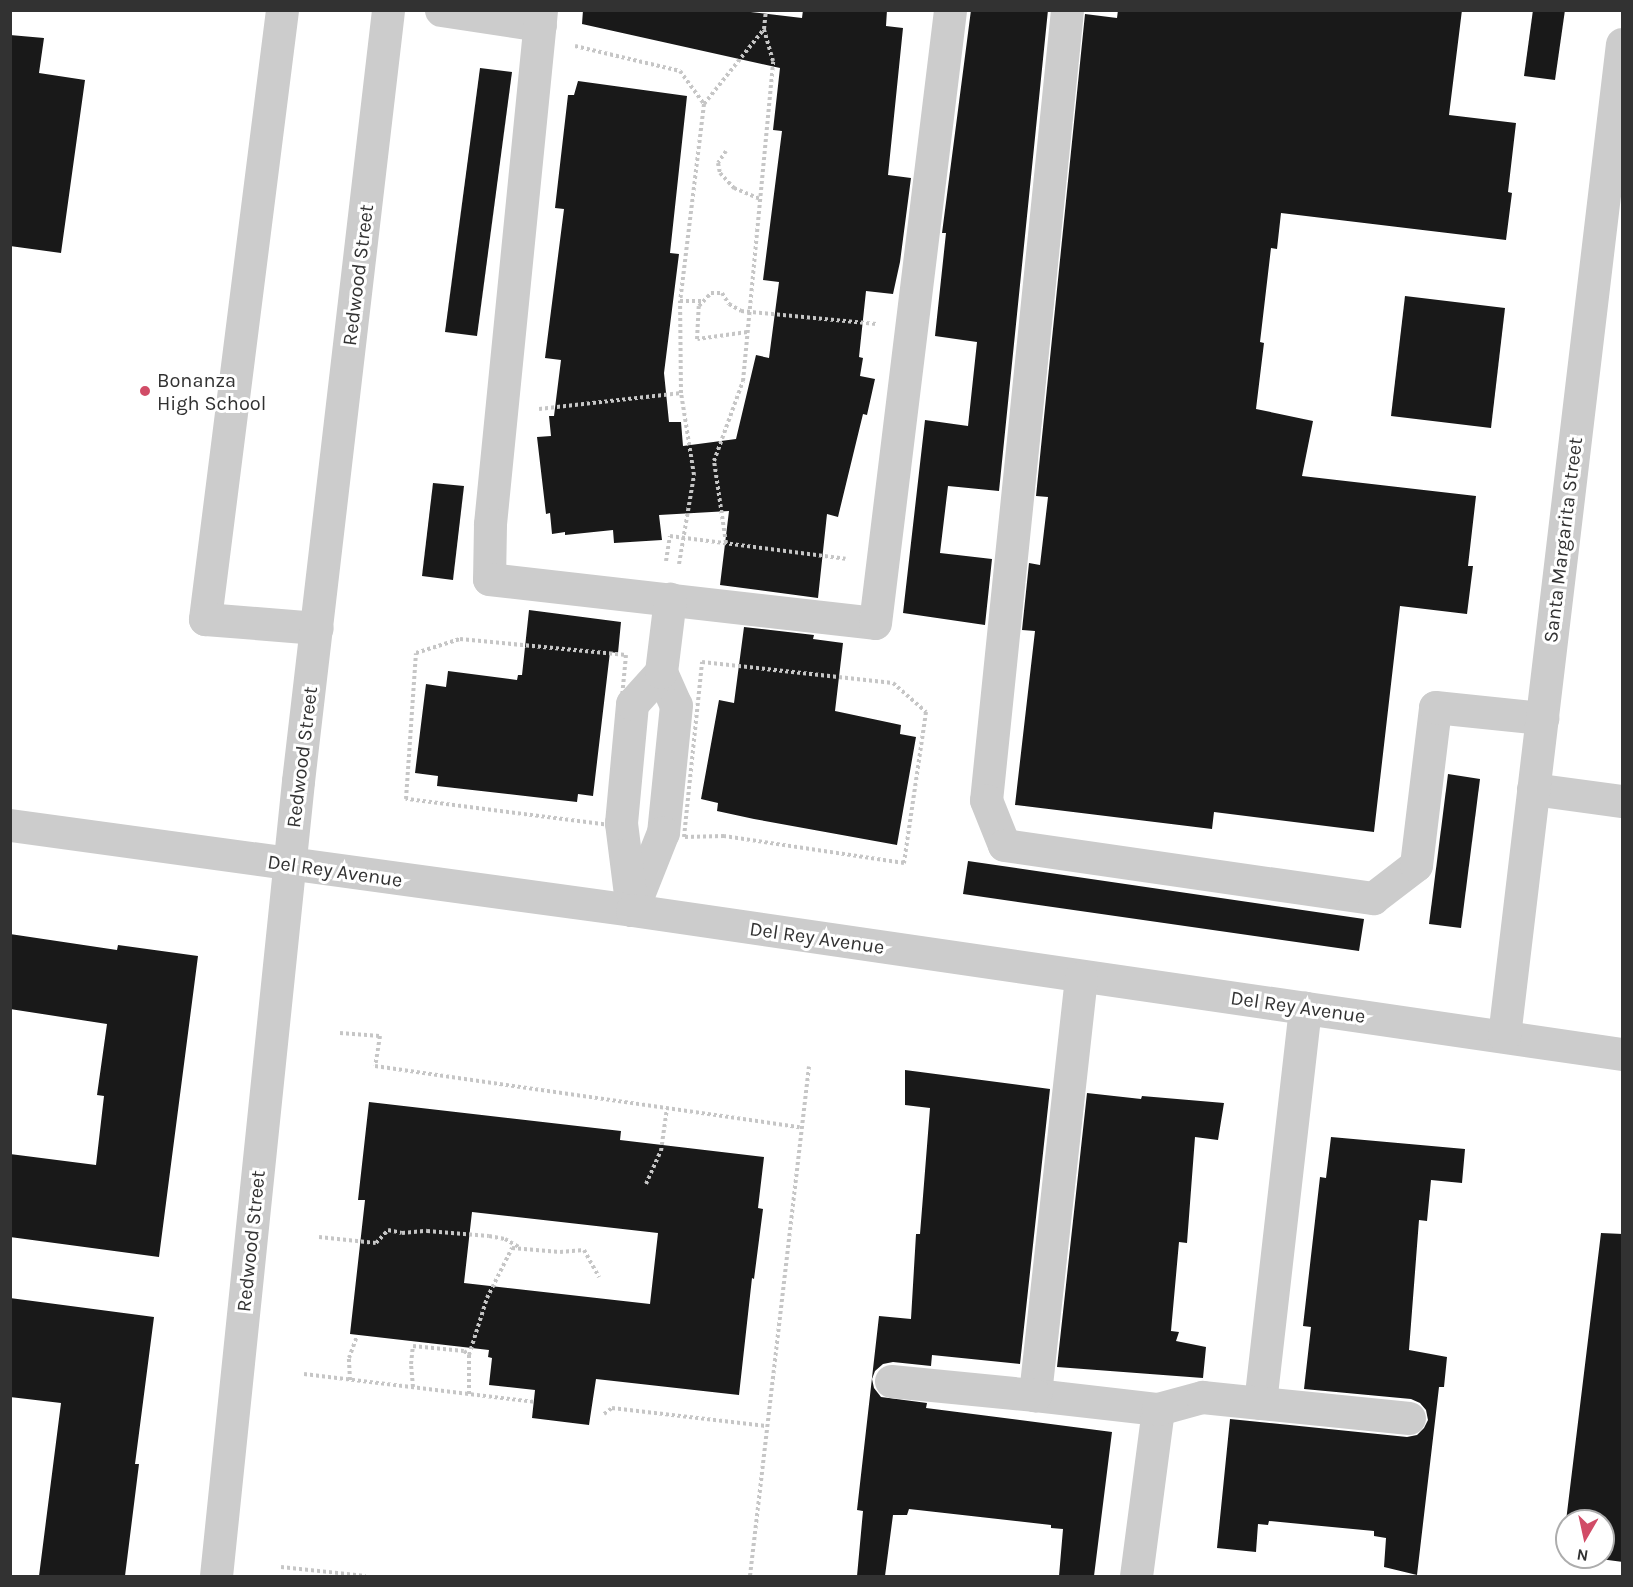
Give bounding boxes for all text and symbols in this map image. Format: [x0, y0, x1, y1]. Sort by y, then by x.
street label: Redwood Street [337, 203, 379, 347]
place label: Bonanza High School [157, 368, 266, 415]
marker: Bonanza High School [138, 384, 152, 398]
street label: Santa Margarita Street [1538, 436, 1588, 644]
street label: Redwood Street [281, 685, 323, 829]
street label: Del Rey Avenue [266, 850, 404, 892]
street label: Del Rey Avenue [748, 917, 886, 959]
street label: Del Rey Avenue [1229, 986, 1367, 1028]
street label: Redwood Street [232, 1169, 270, 1313]
north arrow [1555, 1509, 1615, 1569]
text: N [1575, 1545, 1590, 1566]

